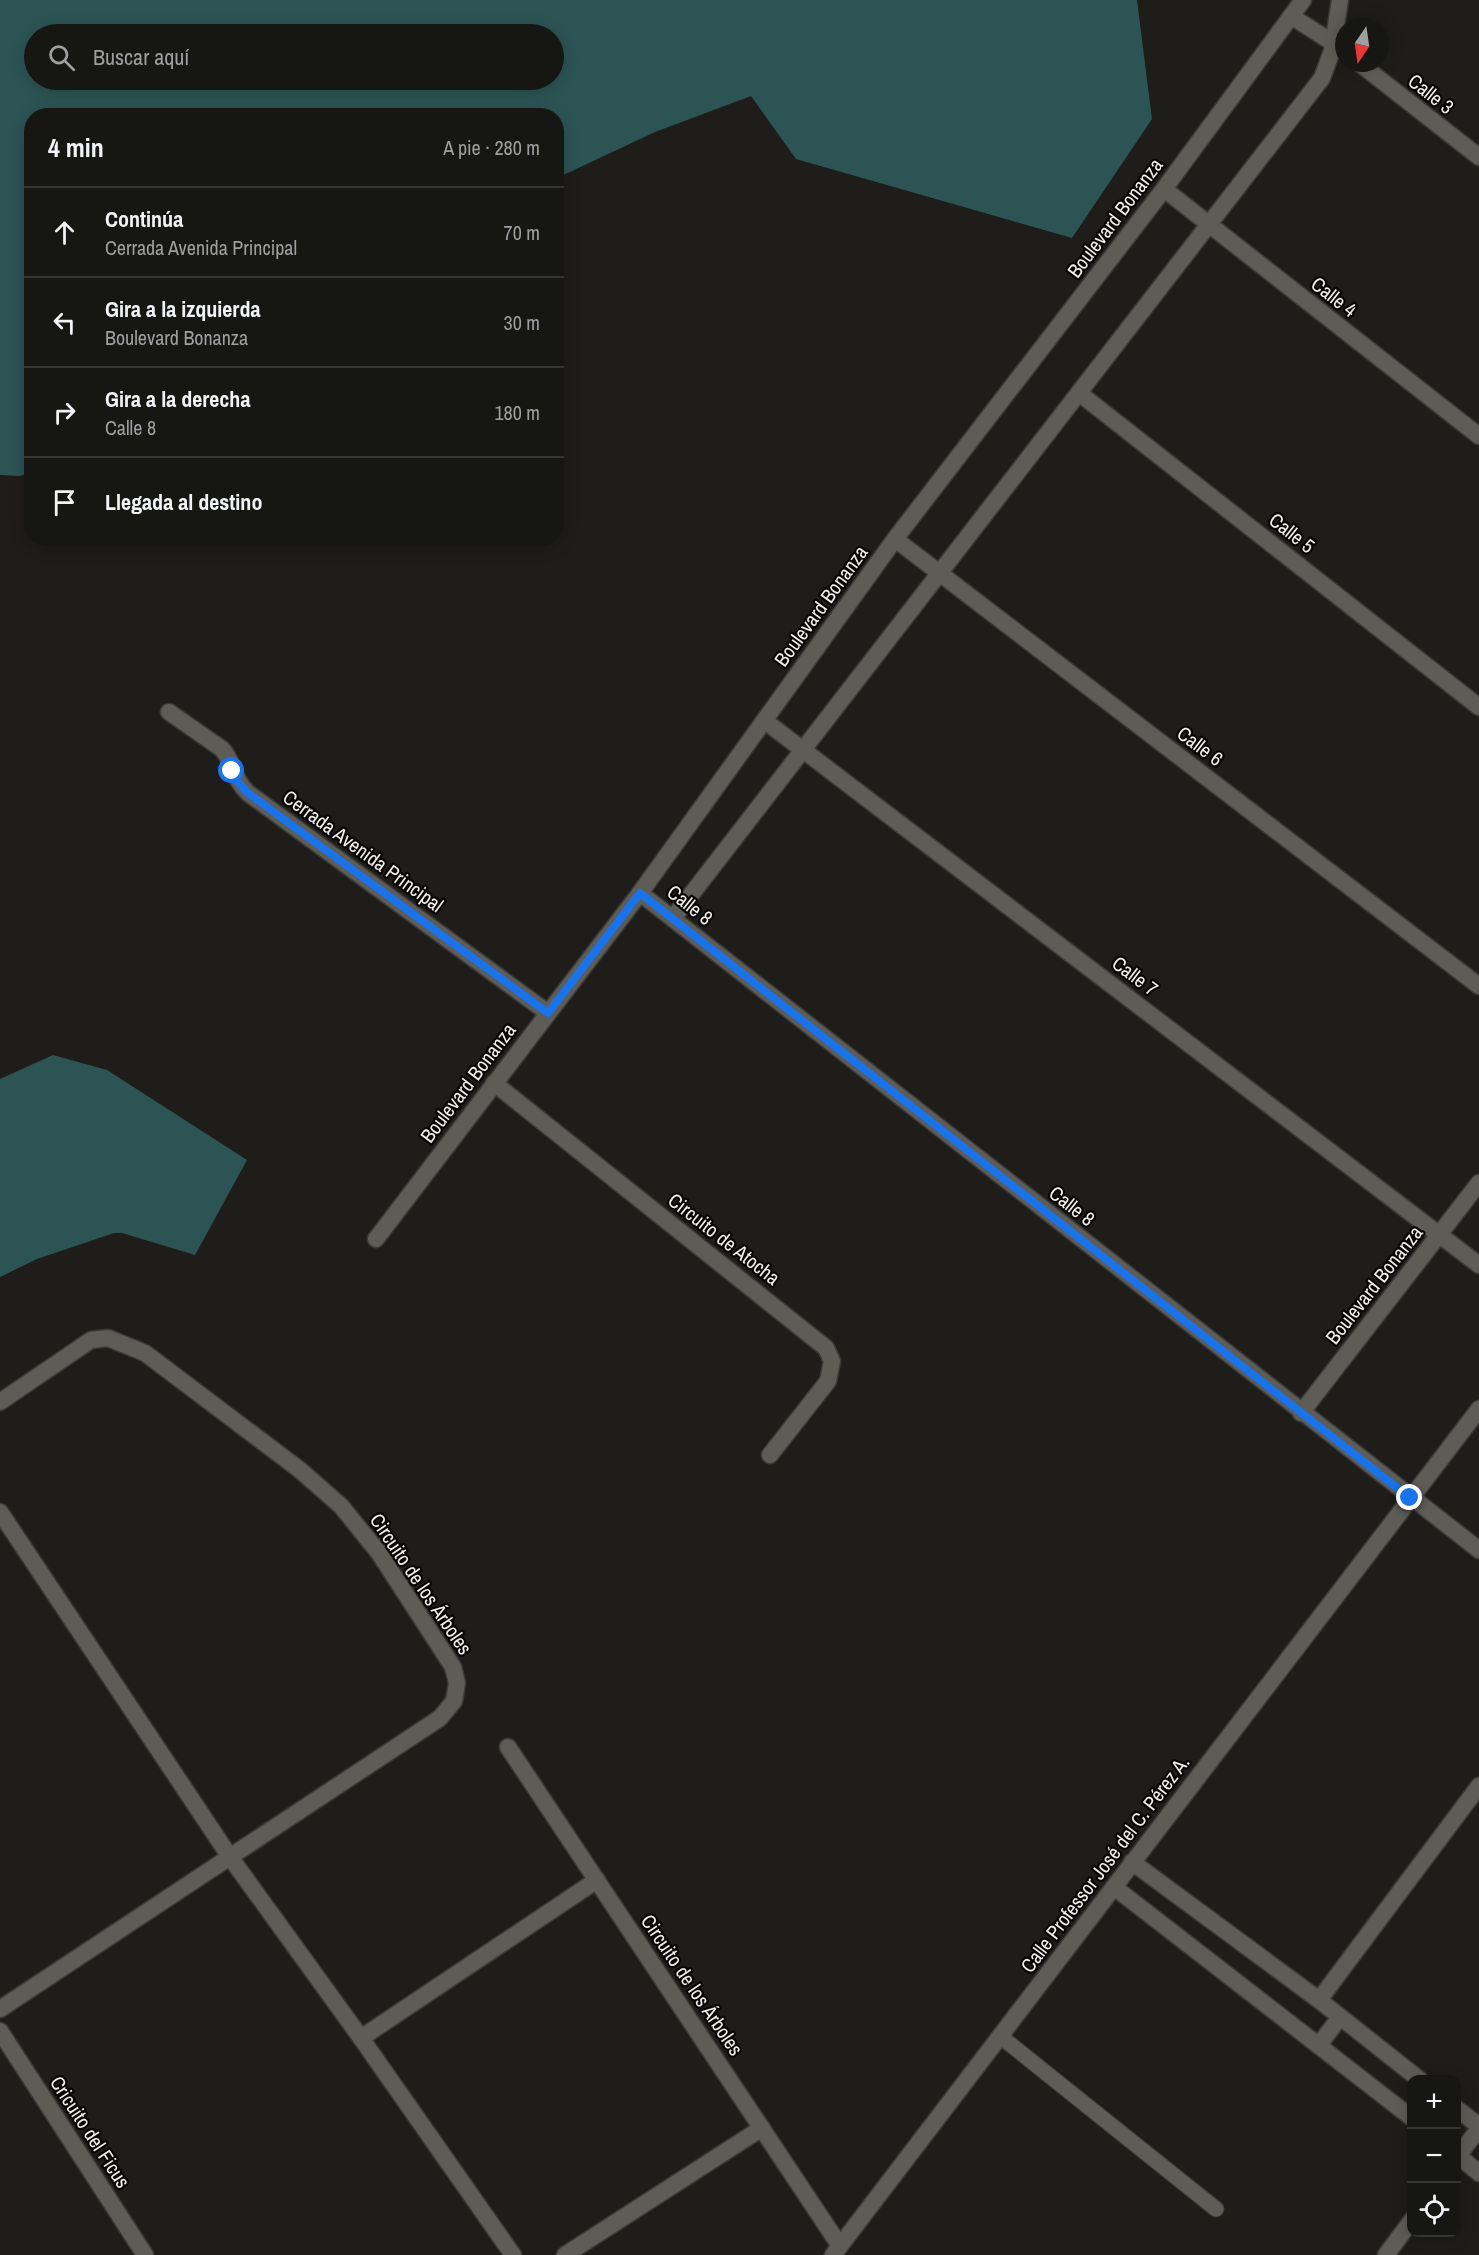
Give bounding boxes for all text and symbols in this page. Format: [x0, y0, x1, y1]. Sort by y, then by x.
north arrow [1335, 18, 1389, 72]
search box [24, 24, 564, 90]
icon: search [45, 41, 78, 74]
text: Buscar aquí [93, 42, 189, 72]
street label: Calle 3 [1403, 67, 1460, 120]
text: 4 min [48, 130, 104, 165]
text: A pie · 280 m [443, 134, 540, 161]
street label: Boulevard Bonanza [1061, 152, 1168, 283]
text: Continúa [105, 204, 183, 234]
icon: ahead [48, 216, 81, 249]
text: 70 m [504, 219, 540, 246]
text: Cerrada Avenida Principal [105, 234, 297, 261]
street label: Calle 4 [1306, 270, 1363, 323]
text: Gira a la izquierda [105, 294, 260, 324]
icon: left [48, 306, 81, 339]
text: 30 m [504, 309, 540, 336]
text: Boulevard Bonanza [105, 324, 248, 351]
text: Gira a la derecha [105, 384, 250, 414]
icon: right [48, 396, 81, 429]
text: 180 m [494, 399, 540, 426]
text: Calle 8 [105, 414, 156, 441]
icon: arrive [48, 486, 81, 519]
text: Llegada al destino [105, 487, 262, 517]
street label: Calle 5 [1264, 506, 1321, 559]
street label: Boulevard Bonanza [768, 540, 874, 672]
street label: Calle 6 [1172, 719, 1229, 772]
route start [218, 757, 244, 783]
street label: Cerrada Avenida Principal [278, 783, 449, 918]
street label: Calle 8 [662, 878, 719, 931]
street label: Calle 7 [1107, 949, 1164, 1002]
street label: Boulevard Bonanza [414, 1017, 521, 1148]
street label: Calle 8 [1044, 1179, 1101, 1232]
street label: Circuito de Atocha [663, 1186, 786, 1291]
street label: Boulevard Bonanza [1319, 1220, 1428, 1349]
route end [1396, 1484, 1422, 1510]
street label: Circuito de los Árboles [364, 1508, 479, 1660]
street label: Calle Professor José del C. Pérez A. [1014, 1750, 1195, 1978]
street label: Circuito de los Árboles [635, 1909, 750, 2061]
street label: Cricuito del Ficus [44, 2070, 137, 2193]
map controls [1407, 2075, 1461, 2237]
button: + [1407, 2075, 1461, 2129]
button: − [1407, 2129, 1461, 2183]
button: locate [1407, 2183, 1461, 2237]

